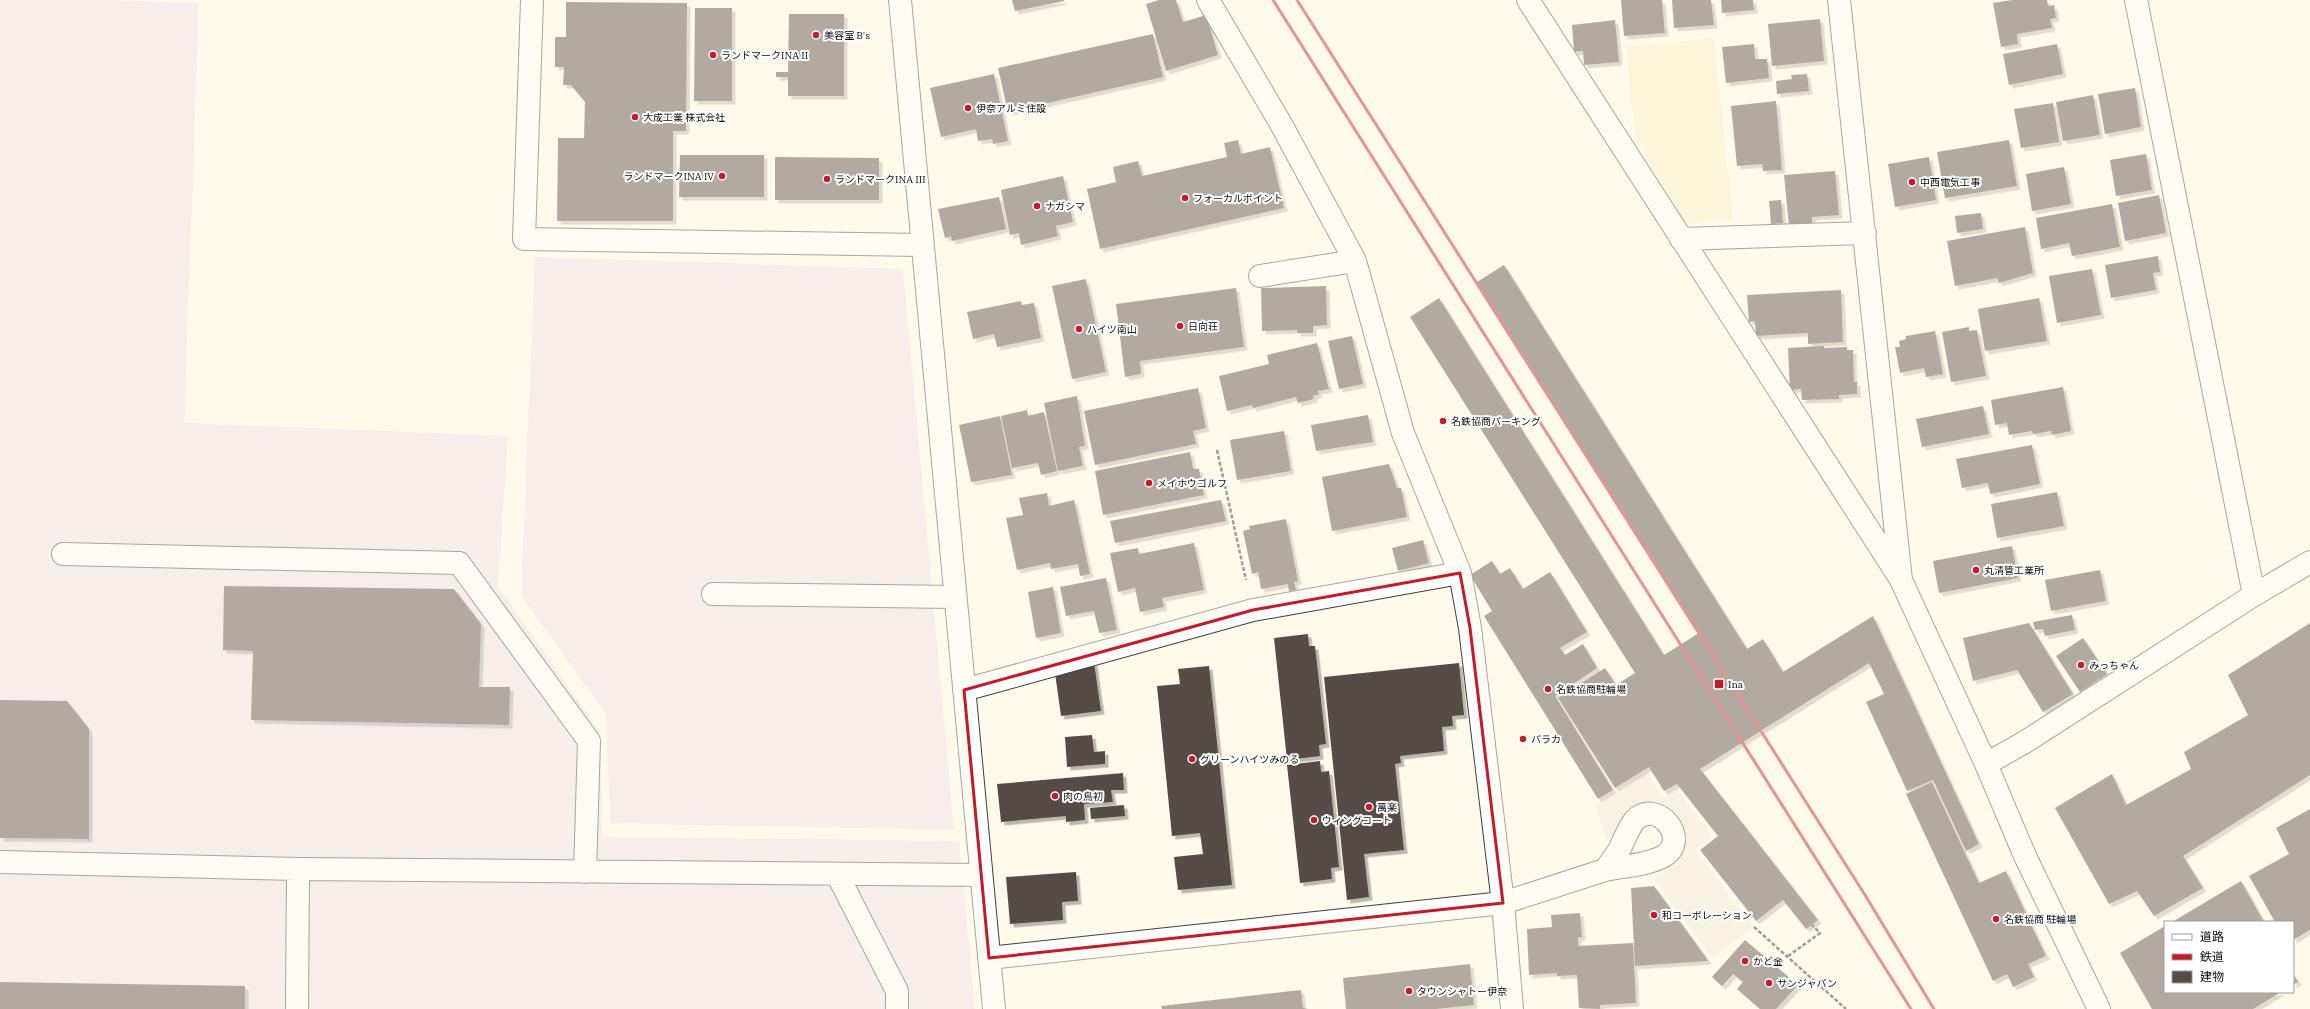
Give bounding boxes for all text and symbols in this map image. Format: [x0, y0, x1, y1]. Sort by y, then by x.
place label: 美容室 B's [824, 29, 870, 42]
marker: 美容室 B's [811, 30, 821, 40]
place label: ランドマークINA II [721, 49, 808, 62]
marker: ランドマークINA II [708, 50, 718, 60]
place label: 伊奈アルミ住設 [976, 102, 1046, 115]
marker: 伊奈アルミ住設 [963, 103, 973, 113]
place label: 大成工業 株式会社 [643, 111, 725, 124]
marker: 大成工業 株式会社 [630, 112, 640, 122]
place label: ランドマークINA IV [624, 170, 714, 183]
marker: ランドマークINA IV [717, 171, 727, 181]
place label: ランドマークINA III [835, 173, 926, 186]
marker: ランドマークINA III [822, 174, 832, 184]
place label: 中西電気工事 [1920, 176, 1980, 189]
marker: 中西電気工事 [1907, 177, 1917, 187]
place label: フォーカルポイント [1193, 192, 1283, 205]
marker: フォーカルポイント [1180, 193, 1190, 203]
place label: ナガシマ [1045, 200, 1085, 213]
marker: ナガシマ [1032, 201, 1042, 211]
place label: 日向荘 [1188, 320, 1218, 333]
marker: 日向荘 [1175, 321, 1185, 331]
place label: ハイツ南山 [1087, 323, 1137, 336]
marker: ハイツ南山 [1074, 324, 1084, 334]
place label: 名鉄協商パーキング [1451, 415, 1541, 428]
marker: 名鉄協商パーキング [1438, 416, 1448, 426]
place label: メイホウゴルフ [1157, 477, 1227, 490]
marker: メイホウゴルフ [1144, 478, 1154, 488]
place label: 丸清管工業所 [1984, 564, 2044, 577]
marker: 丸清管工業所 [1971, 565, 1981, 575]
place label: みっちゃん [2089, 659, 2139, 672]
marker: みっちゃん [2076, 660, 2086, 670]
marker: Ina [1713, 678, 1725, 690]
place label: Ina [1728, 678, 1744, 691]
place label: 名鉄協商駐輪場 [1556, 683, 1626, 696]
marker: 名鉄協商駐輪場 [1543, 684, 1553, 694]
place label: パラカ [1531, 733, 1561, 746]
marker: パラカ [1518, 734, 1528, 744]
place label: グリーンハイツみのる [1200, 753, 1299, 766]
marker: グリーンハイツみのる [1187, 754, 1197, 764]
place label: 肉の鳥初 [1063, 790, 1103, 803]
marker: 肉の鳥初 [1050, 791, 1060, 801]
place label: 萬楽 [1377, 801, 1397, 814]
marker: 萬楽 [1364, 802, 1374, 812]
place label: ウィングコート [1322, 814, 1392, 827]
marker: ウィングコート [1309, 815, 1319, 825]
place label: 和コーポレーション [1662, 909, 1752, 922]
marker: 和コーポレーション [1649, 910, 1659, 920]
place label: 名鉄協商 駐輪場 [2004, 913, 2076, 926]
marker: 名鉄協商 駐輪場 [1991, 914, 2001, 924]
legend [2164, 921, 2294, 993]
text: 道路 [2200, 929, 2224, 944]
text: 鉄道 [2200, 949, 2224, 964]
place label: かど金 [1753, 955, 1783, 968]
marker: かど金 [1740, 956, 1750, 966]
text: 建物 [2200, 969, 2224, 984]
place label: サンジャパン [1777, 977, 1837, 990]
marker: サンジャパン [1764, 978, 1774, 988]
place label: タウンシャトー伊奈 [1417, 985, 1507, 998]
marker: タウンシャトー伊奈 [1404, 986, 1414, 996]

